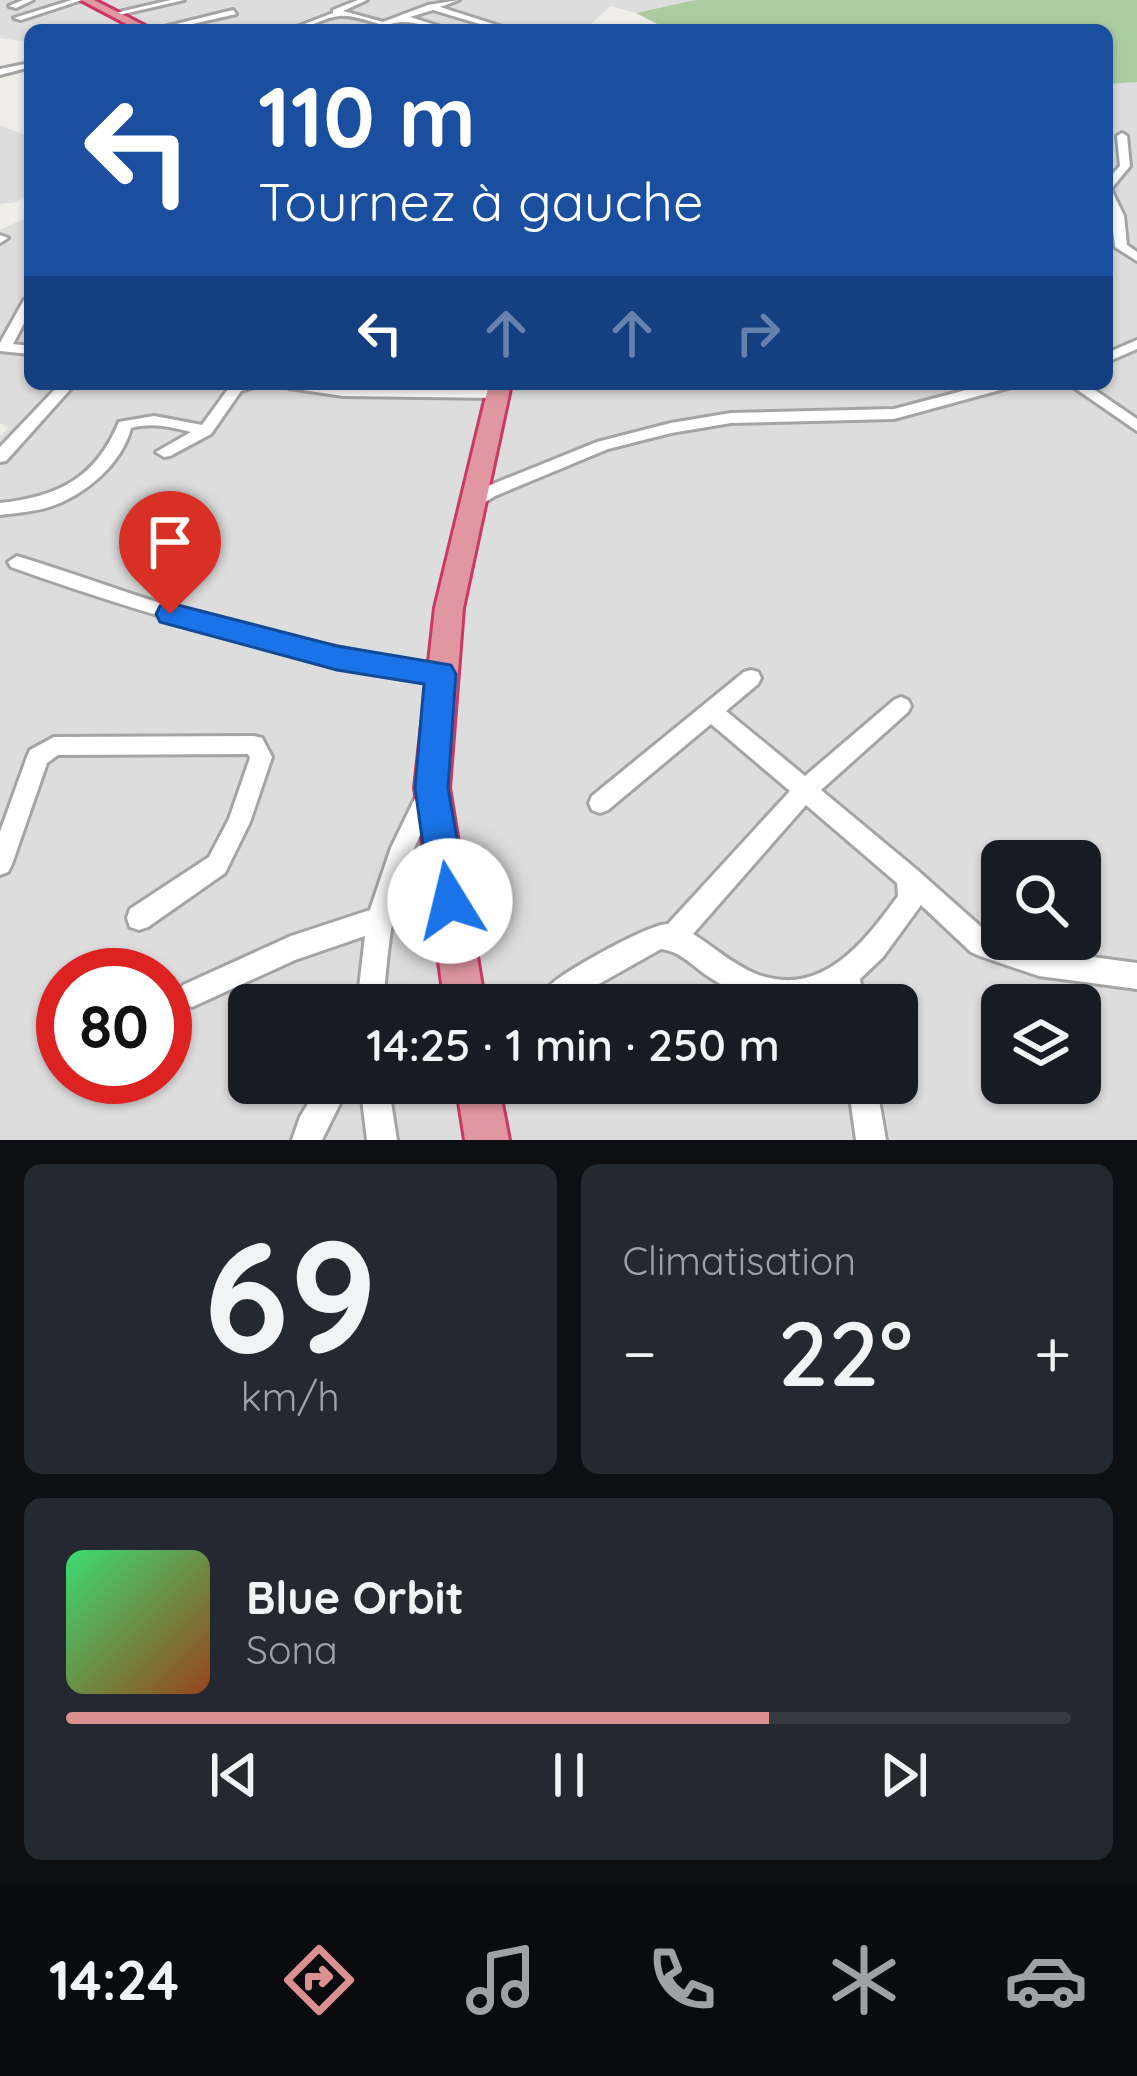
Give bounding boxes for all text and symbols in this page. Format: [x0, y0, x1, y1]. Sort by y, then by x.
text: 110 m [258, 63, 476, 168]
icon: left [60, 72, 216, 228]
text: Tournez à gauche [258, 167, 704, 235]
icon: left [347, 300, 413, 366]
icon: ahead [473, 300, 539, 366]
icon: ahead [599, 300, 665, 366]
icon: right [725, 300, 791, 366]
pin [119, 491, 221, 614]
icon: arrive [137, 509, 203, 575]
position arrow [387, 838, 513, 964]
map controls [981, 840, 1101, 1104]
button: search [981, 840, 1101, 960]
speed limit sign: 80 [36, 948, 192, 1104]
button: layers [981, 984, 1101, 1104]
text: 14:25 · 1 min · 250 m [366, 1016, 780, 1072]
text: 69 [203, 1196, 378, 1391]
text: Climatisation [623, 1236, 856, 1285]
text: 22° [778, 1296, 913, 1409]
text: − [623, 1311, 657, 1394]
text: + [1034, 1311, 1071, 1394]
text: km/h [241, 1372, 340, 1421]
text: Blue Orbit [246, 1569, 464, 1625]
text: Sona [246, 1625, 338, 1674]
icon: previous [201, 1742, 267, 1808]
icon: pause [536, 1742, 602, 1808]
icon: next [871, 1742, 937, 1808]
icon: directions [277, 1938, 361, 2022]
icon: music [459, 1938, 543, 2022]
icon: phone [640, 1938, 724, 2022]
icon: climate [822, 1938, 906, 2022]
icon: car [1004, 1938, 1088, 2022]
text: 14:24 [49, 1946, 179, 2014]

